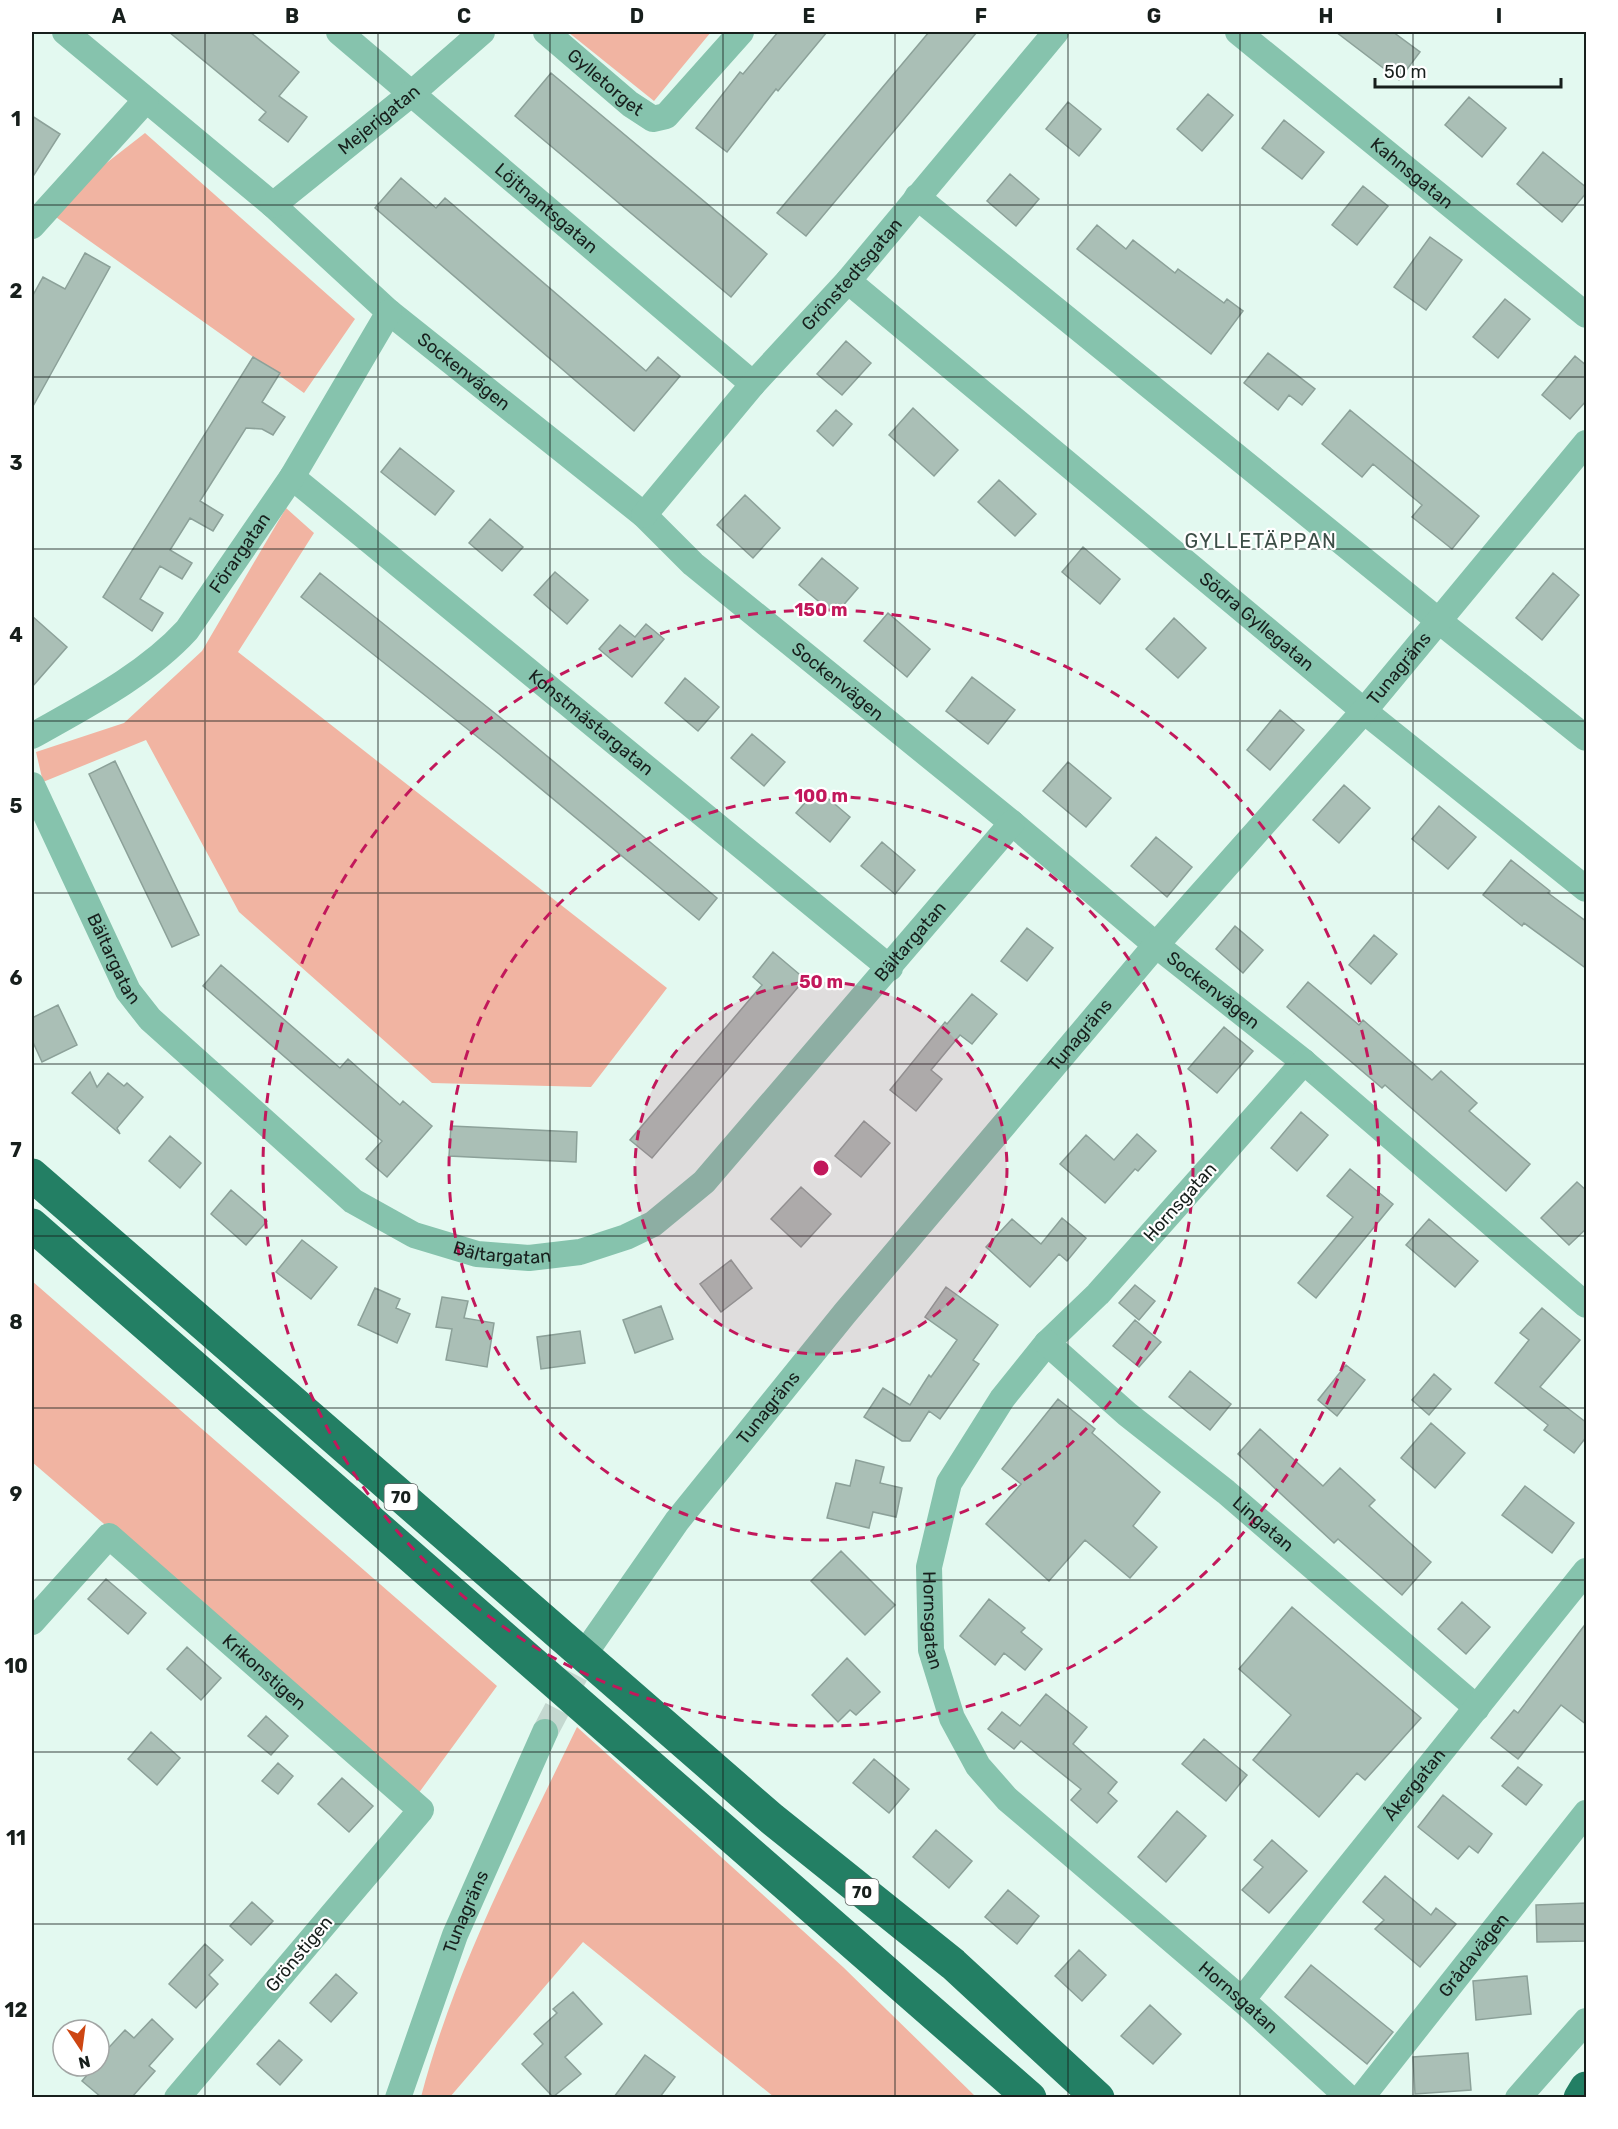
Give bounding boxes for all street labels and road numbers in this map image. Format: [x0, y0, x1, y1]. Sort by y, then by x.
street label: Gylletorget [563, 44, 648, 121]
street label: Mejerigatan [334, 80, 424, 159]
street label: Kahnsgatan [1366, 133, 1458, 213]
street label: Löjtnantsgatan [490, 158, 602, 258]
street label: Grönstedtsgatan [797, 214, 907, 335]
street label: Sockenvägen [413, 328, 515, 415]
street label: Förargatan [205, 509, 275, 597]
street label: Södra Gyllegatan [1195, 567, 1319, 676]
street label: Tunagräns [1363, 628, 1436, 710]
street label: Sockenvägen [787, 638, 888, 725]
street label: Konstmästargatan [524, 665, 658, 780]
street label: Bältargatan [870, 897, 951, 986]
street label: Bältargatan [82, 910, 145, 1009]
street label: Sockenvägen [1162, 947, 1264, 1034]
street label: Tunagräns [1043, 994, 1117, 1076]
street label: Hornsgatan [1139, 1158, 1221, 1246]
street label: Bältargatan [450, 1236, 552, 1269]
street label: Tunagräns [732, 1367, 805, 1449]
road number: 70 [384, 1484, 418, 1510]
street label: Lingatan [1228, 1492, 1298, 1556]
street label: Hornsgatan [918, 1571, 947, 1672]
street label: Krikonstigen [218, 1630, 311, 1715]
street label: Åkergatan [1379, 1744, 1450, 1825]
street label: Tunagräns [438, 1867, 493, 1956]
road number: 70 [846, 1879, 878, 1905]
street label: Grådavägen [1434, 1909, 1514, 2001]
street label: Grönstigen [261, 1912, 337, 1996]
street label: Hornsgatan [1194, 1957, 1283, 2038]

